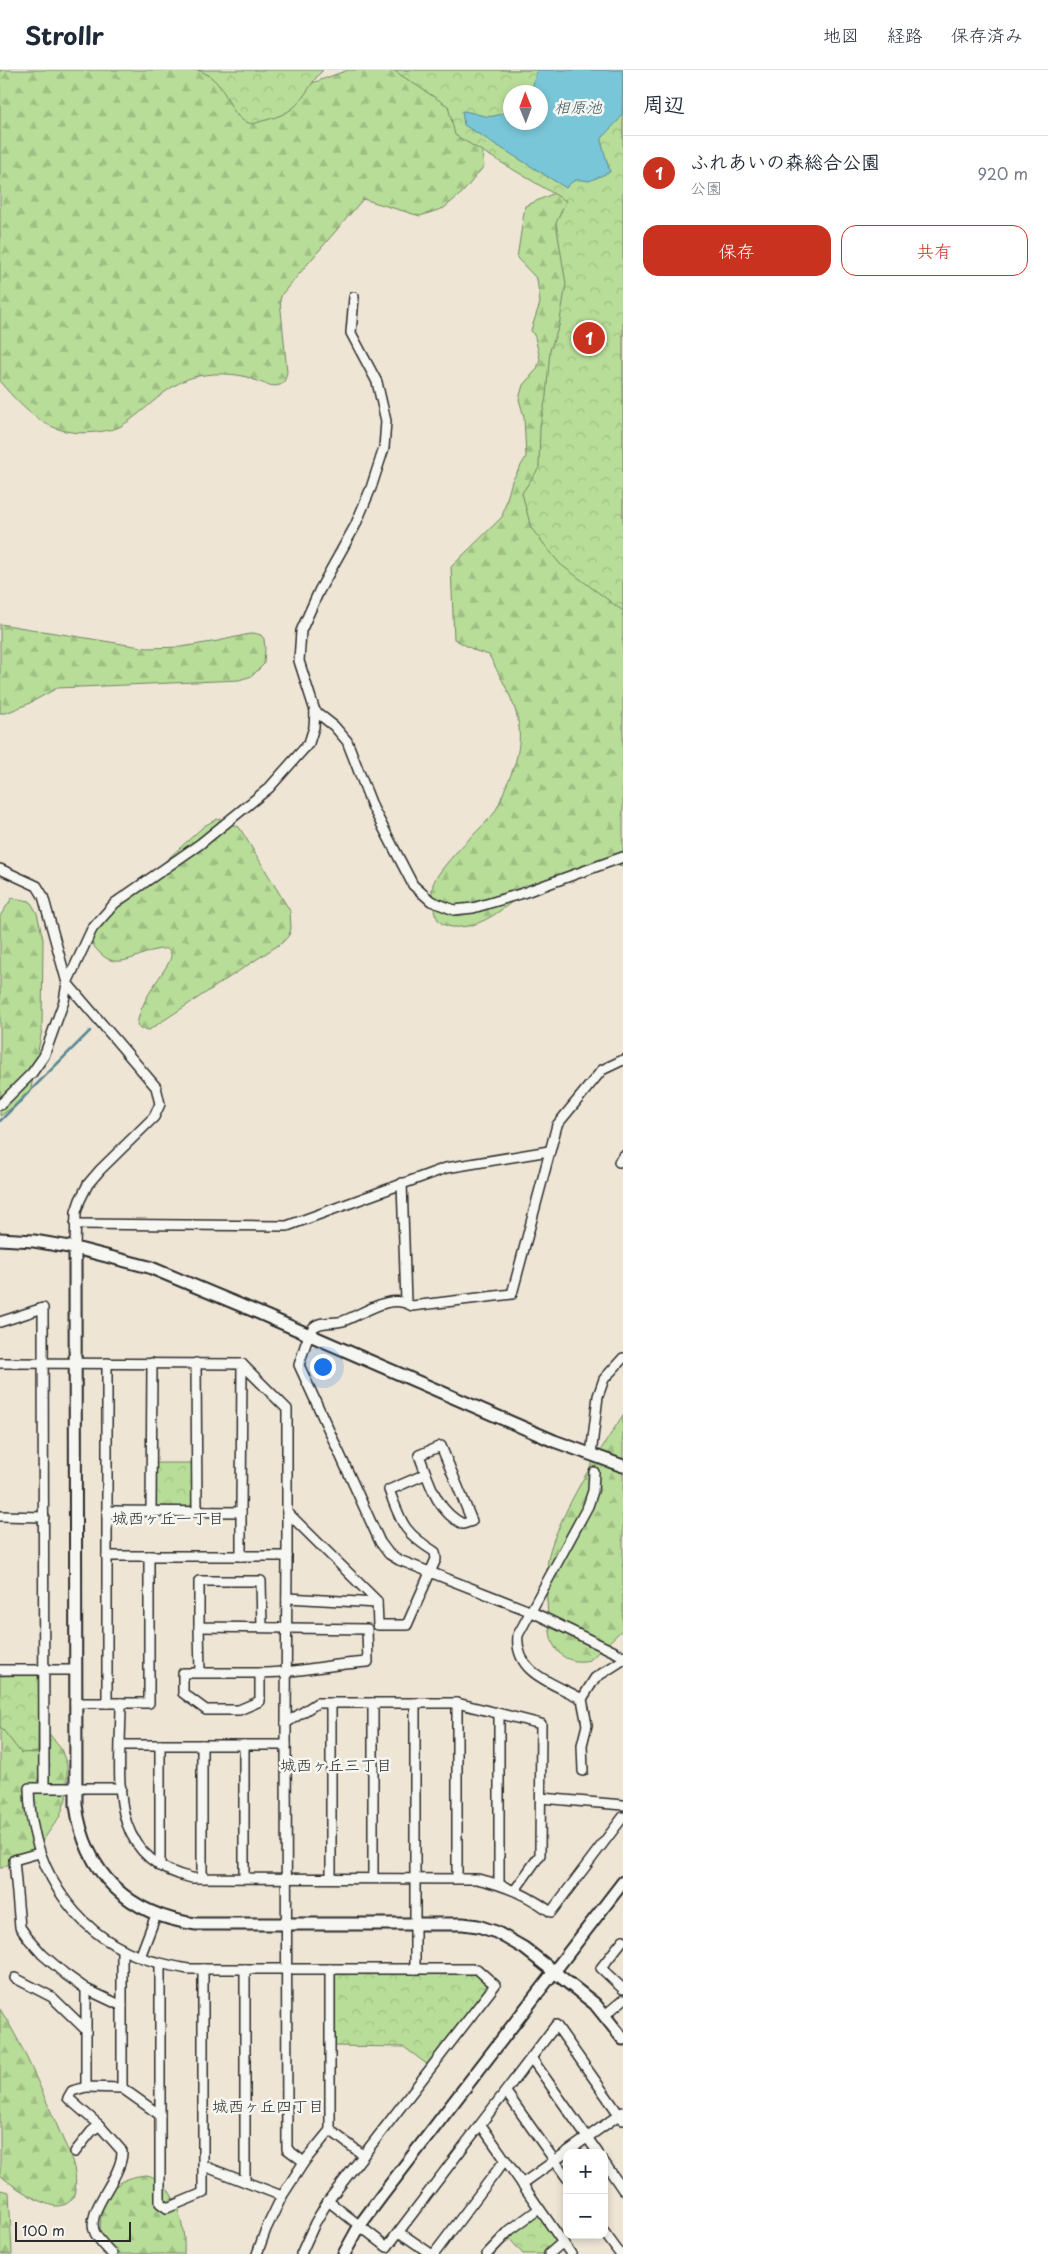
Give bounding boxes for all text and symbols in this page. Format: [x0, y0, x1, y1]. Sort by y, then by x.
text: Strollr [25, 17, 104, 53]
text: 地図 [823, 21, 859, 48]
text: 経路 [887, 21, 923, 48]
text: 保存済み [951, 21, 1023, 48]
north arrow [503, 85, 548, 130]
text: 周辺 [643, 87, 685, 119]
water label: 相原池 [554, 94, 603, 118]
text: ふれあいの森総合公園 [690, 147, 880, 175]
text: 1 [655, 161, 663, 185]
text: 920 m [977, 161, 1028, 185]
text: 公園 [690, 175, 722, 199]
button: 保存 [643, 225, 831, 276]
button: 共有 [841, 225, 1028, 276]
pin: 1 [573, 319, 605, 357]
your location [310, 1354, 336, 1380]
district label: 城西ヶ丘一丁目 [112, 1505, 224, 1529]
district label: 城西ヶ丘三丁目 [280, 1752, 392, 1776]
district label: 城西ヶ丘四丁目 [212, 2093, 324, 2117]
map controls [563, 2149, 608, 2239]
button: + [563, 2149, 608, 2194]
button: − [563, 2194, 608, 2239]
scale bar [15, 2219, 131, 2242]
text: 100 m [22, 2220, 65, 2241]

